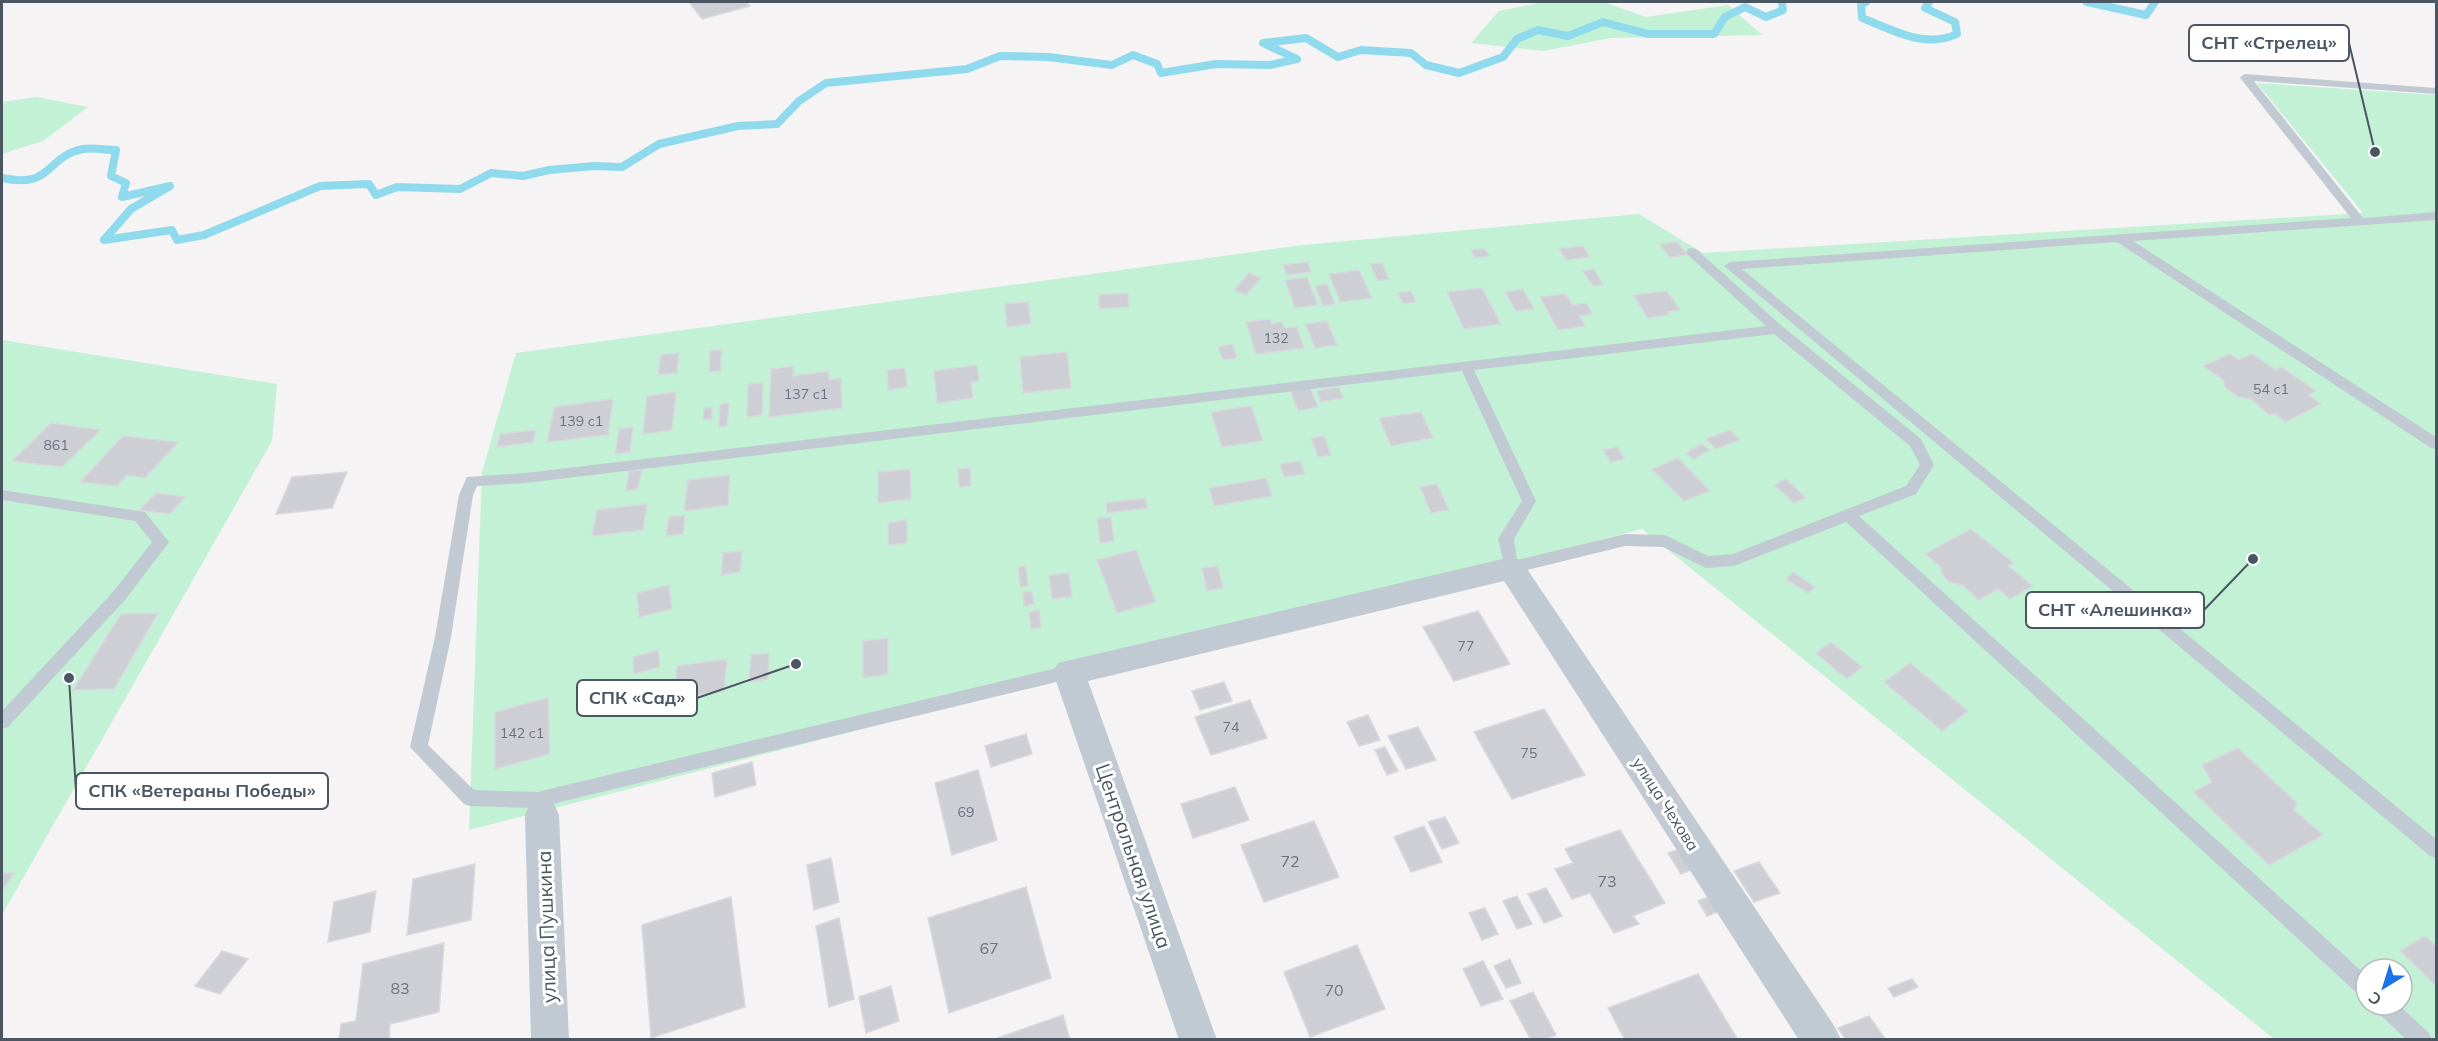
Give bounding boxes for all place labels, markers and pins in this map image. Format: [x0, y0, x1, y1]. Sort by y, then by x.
callout: СНТ «Стрелец» [2189, 25, 2349, 61]
callout: СНТ «Алешинка» [2026, 592, 2204, 628]
callout: СПК «Сад» [577, 680, 697, 716]
callout: СПК «Ветераны Победы» [76, 773, 328, 809]

